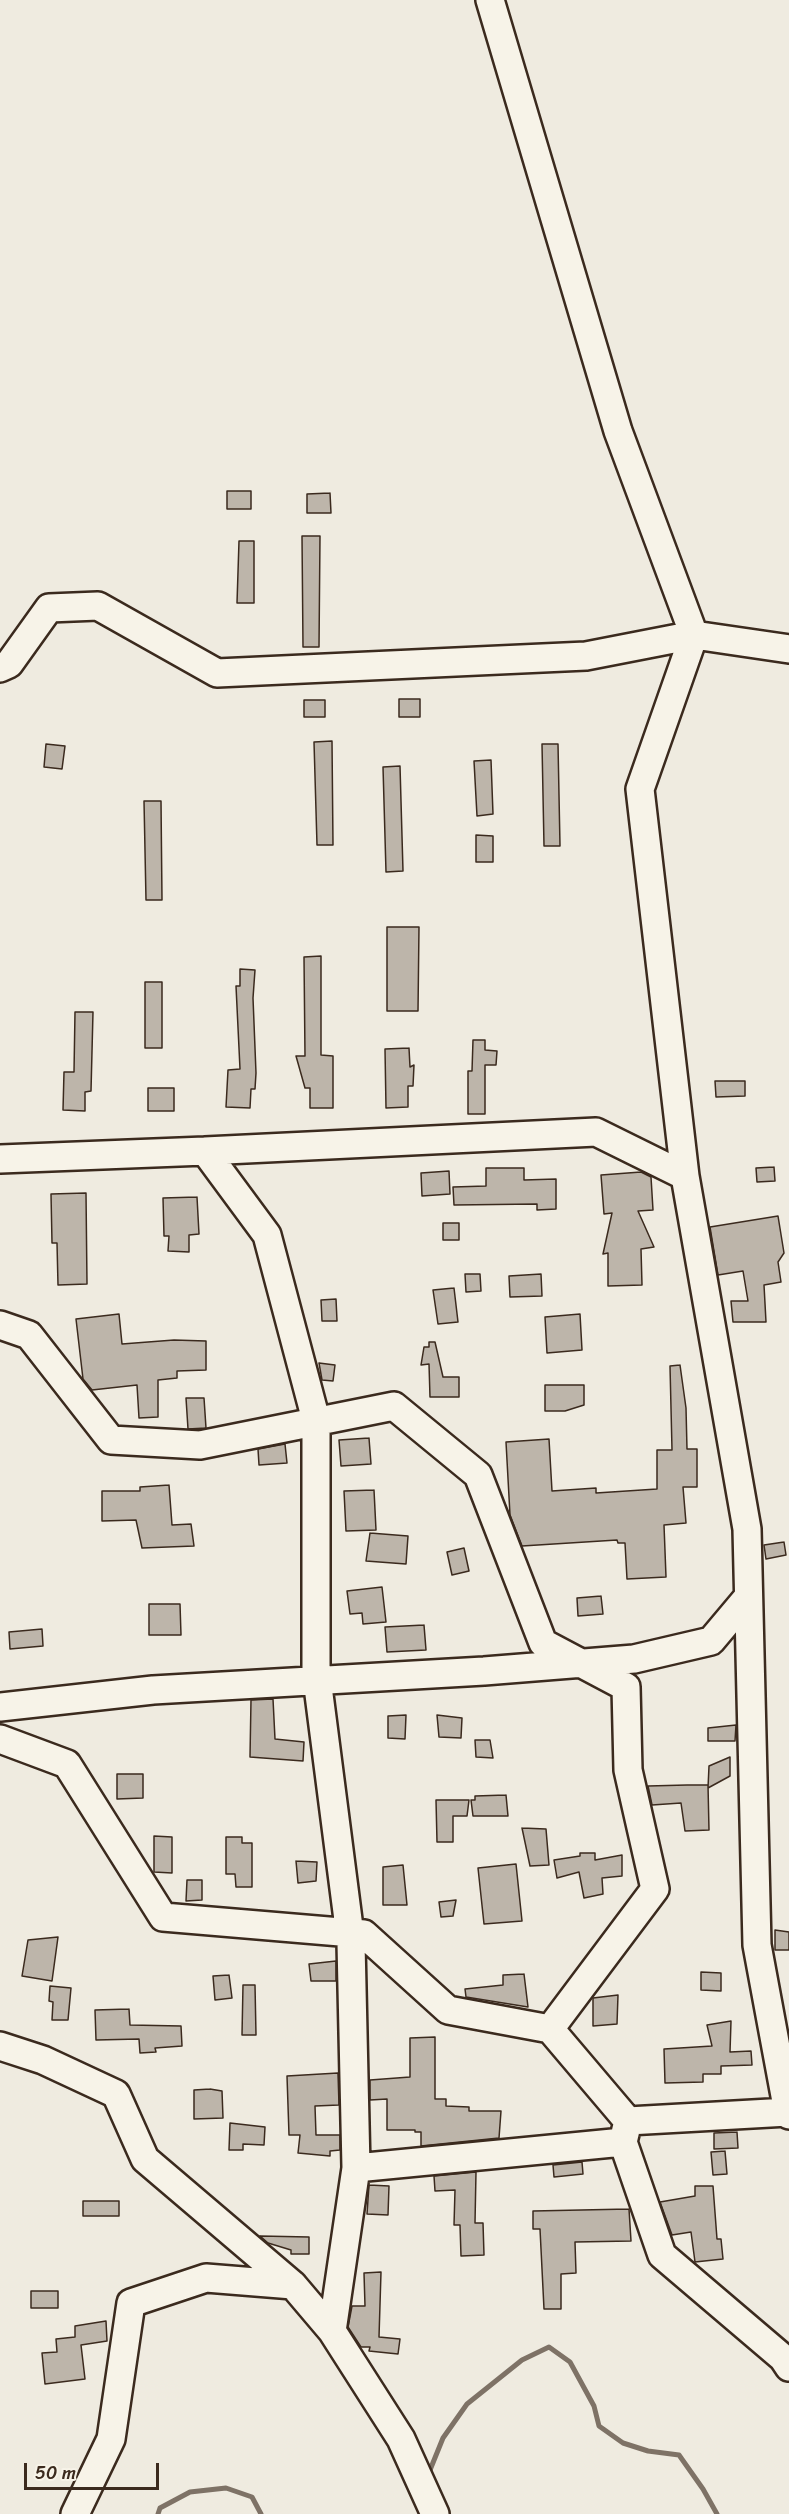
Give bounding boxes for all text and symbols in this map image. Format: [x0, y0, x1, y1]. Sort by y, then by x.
scale bar [27, 2451, 162, 2489]
text: 50 m [35, 2457, 76, 2489]

